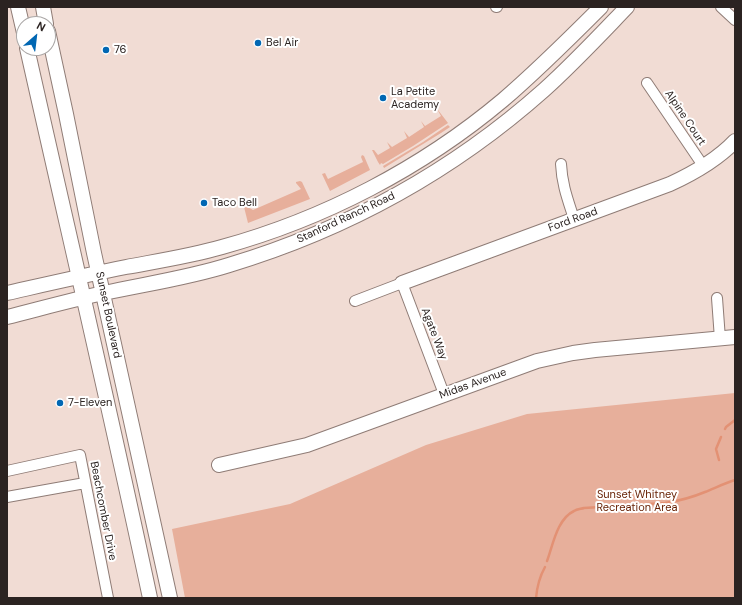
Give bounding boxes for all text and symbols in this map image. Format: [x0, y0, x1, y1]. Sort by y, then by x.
north arrow [16, 16, 56, 56]
text: N [34, 18, 48, 34]
place label: Bel Air [266, 36, 298, 50]
marker: Bel Air [253, 38, 263, 48]
place label: 76 [114, 43, 126, 57]
marker: 76 [101, 45, 111, 55]
place label: La Petite Academy [391, 85, 439, 111]
street label: Alpine Court [662, 88, 708, 148]
marker: La Petite Academy [378, 93, 388, 103]
street label: Stanford Ranch Road [295, 190, 397, 246]
place label: Taco Bell [212, 196, 257, 210]
marker: Taco Bell [199, 198, 209, 208]
street label: Ford Road [547, 205, 599, 235]
street label: Sunset Boulevard [92, 271, 124, 359]
street label: Agate Way [418, 306, 450, 362]
street label: Midas Avenue [438, 366, 508, 402]
place label: 7-Eleven [68, 396, 112, 410]
marker: 7-Eleven [55, 398, 65, 408]
street label: Beachcomber Drive [87, 461, 119, 561]
park label: Sunset Whitney Recreation Area [597, 488, 677, 514]

